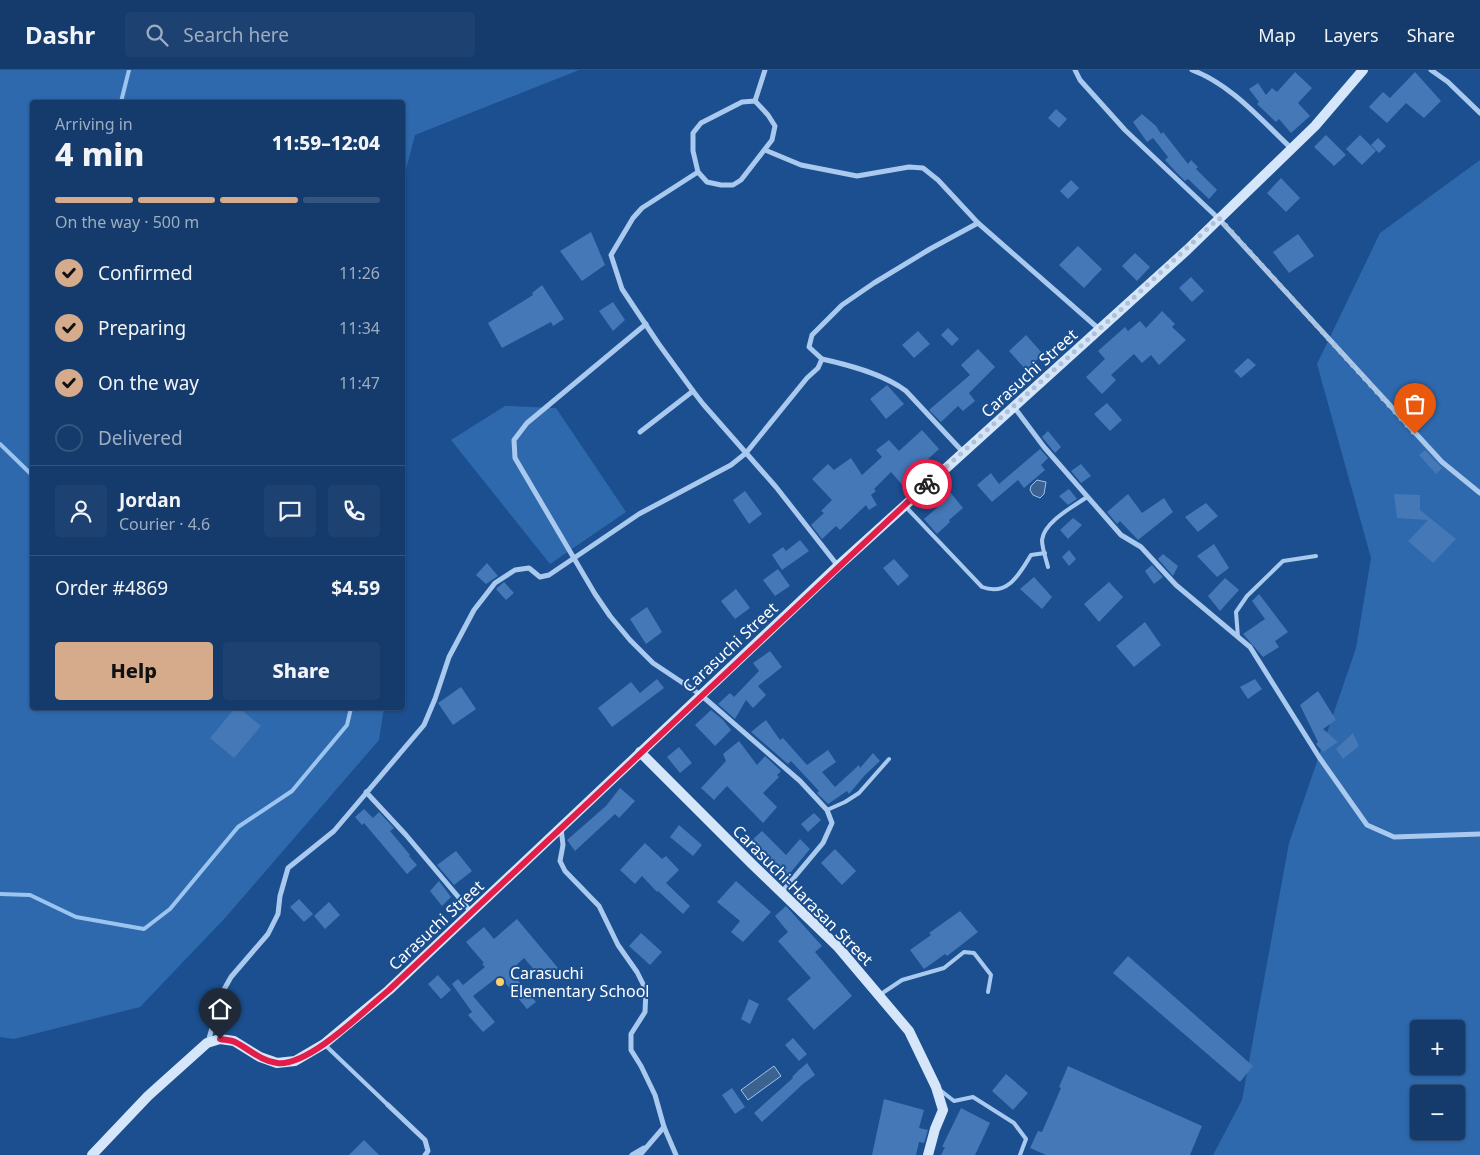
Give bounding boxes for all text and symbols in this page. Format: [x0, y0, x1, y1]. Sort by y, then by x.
search box [125, 12, 475, 57]
text: Dashr [25, 18, 95, 51]
icon: search [143, 21, 171, 49]
text: Search here [183, 22, 289, 48]
text: Map [1258, 23, 1296, 47]
text: Layers [1324, 23, 1379, 47]
text: Share [1407, 23, 1455, 47]
text: Arriving in [55, 113, 133, 135]
text: 11:59–12:04 [272, 130, 380, 156]
text: 4 min [55, 132, 144, 175]
text: On the way · 500 m [55, 211, 199, 233]
icon: check [55, 259, 83, 287]
text: Confirmed [98, 260, 193, 286]
text: 11:26 [339, 262, 380, 284]
icon: check [55, 314, 83, 342]
text: Preparing [98, 315, 186, 341]
text: 11:34 [339, 317, 380, 339]
street label: Carasuchi Street [976, 324, 1082, 422]
icon: check [55, 369, 83, 397]
text: On the way [98, 370, 199, 396]
text: 11:47 [339, 372, 380, 394]
pin [1394, 383, 1436, 434]
icon: bag [1401, 390, 1429, 418]
text: Delivered [98, 425, 183, 451]
courier [902, 459, 952, 509]
icon: bike [913, 470, 941, 498]
button: person [55, 485, 107, 537]
button: chat [264, 485, 316, 537]
button: phone [328, 485, 380, 537]
text: Jordan [119, 487, 181, 513]
text: Courier · 4.6 [119, 513, 210, 535]
text: Order #4869 [55, 575, 168, 601]
text: $4.59 [331, 575, 380, 601]
street label: Carasuchi Street [678, 597, 782, 697]
button: Help [55, 642, 213, 700]
button: Share [223, 642, 380, 700]
street label: Carasuchi-Harasan Street [728, 820, 878, 970]
street label: Carasuchi Street [384, 875, 488, 975]
place label: Carasuchi Elementary School [510, 962, 649, 1002]
marker: Carasuchi Elementary School [494, 976, 506, 988]
pin [199, 988, 241, 1039]
icon: home [206, 995, 234, 1023]
map controls [1410, 1020, 1465, 1140]
button: + [1410, 1020, 1465, 1075]
button: − [1410, 1085, 1465, 1140]

